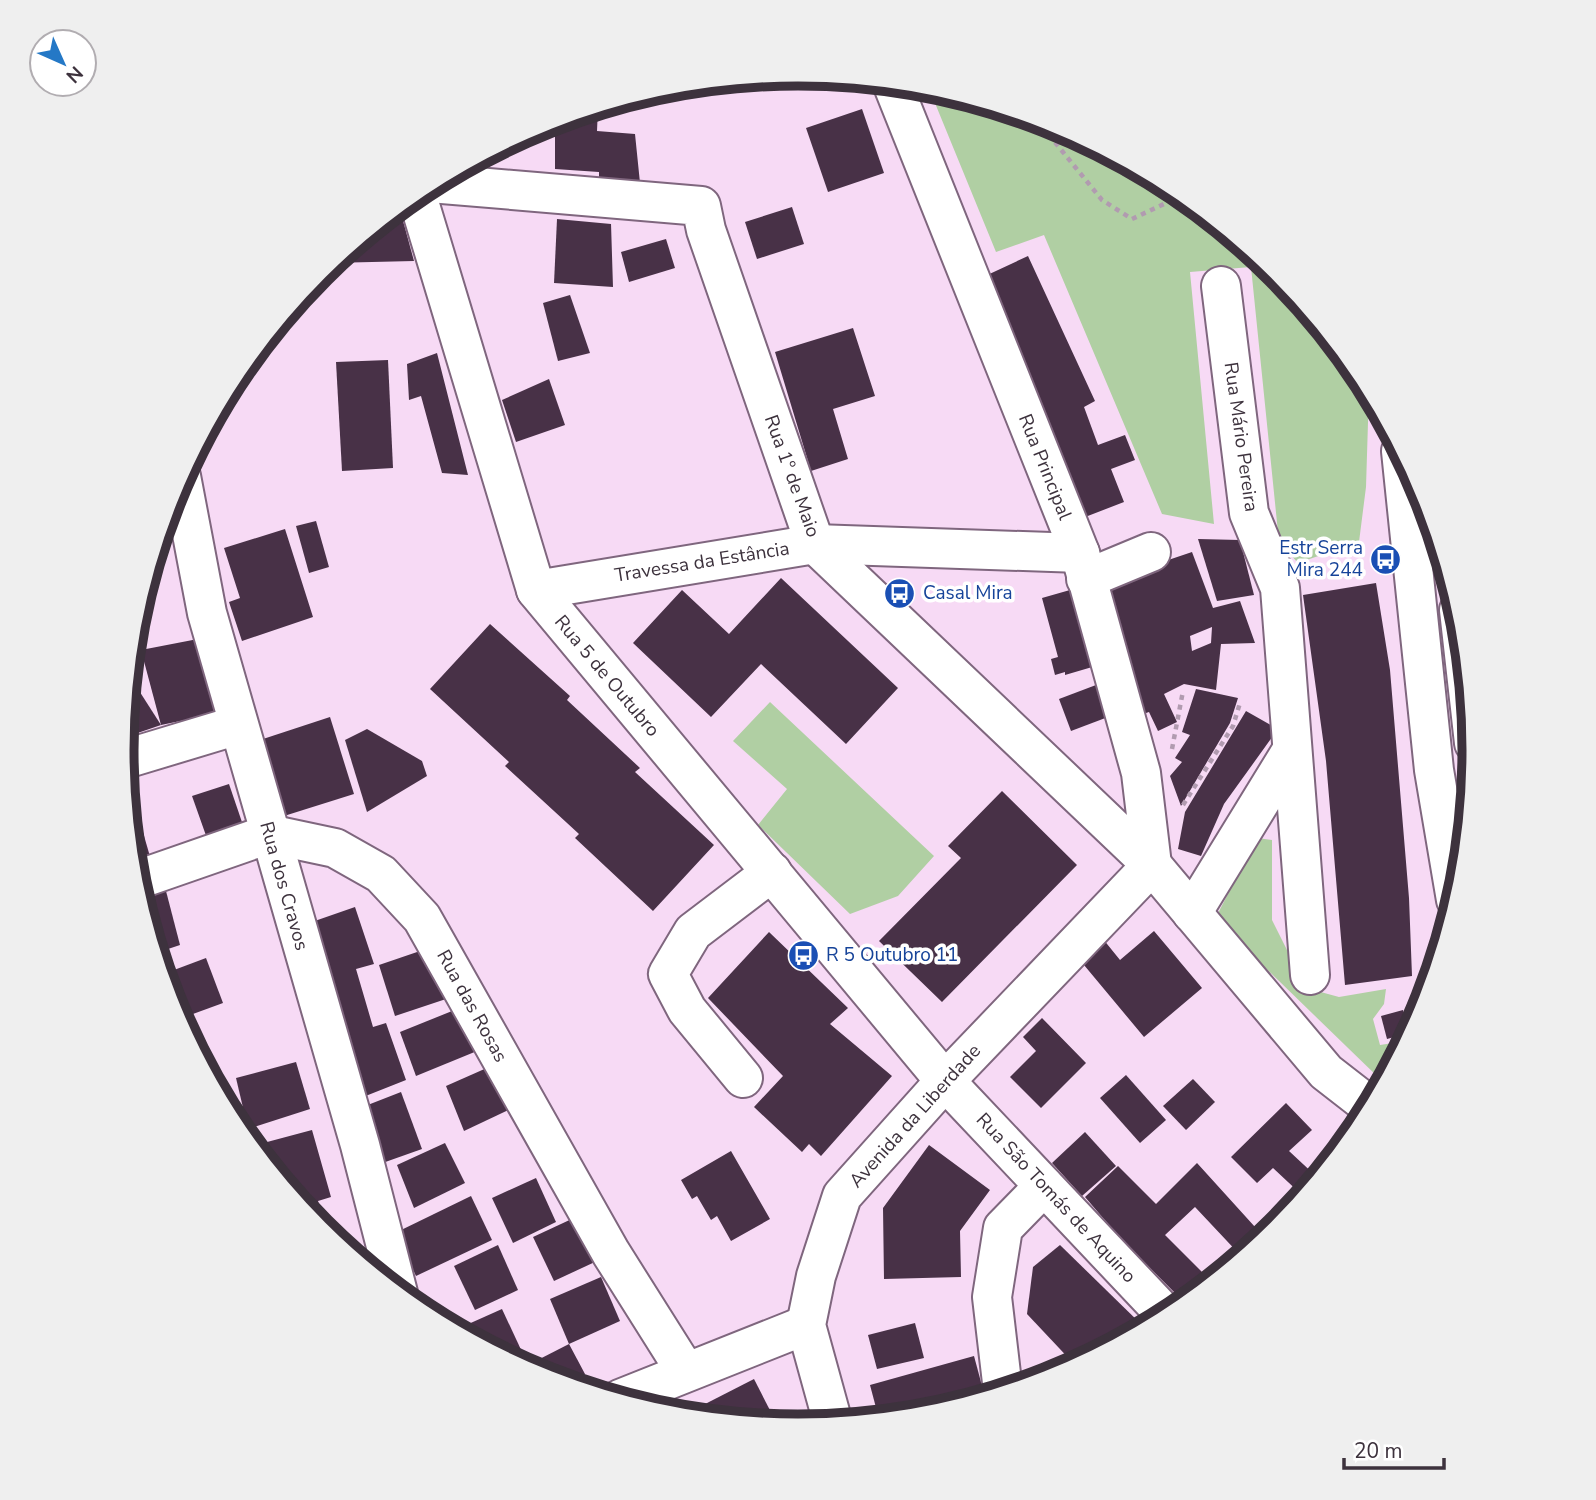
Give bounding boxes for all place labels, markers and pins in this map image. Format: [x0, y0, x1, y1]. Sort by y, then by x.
place label: Estr Serra Mira 244 [1279, 535, 1363, 583]
bus stop icon: Estr Serra Mira 244 [1369, 542, 1403, 576]
bus stop icon: Casal Mira [883, 576, 917, 610]
place label: Casal Mira [923, 580, 1013, 606]
bus stop icon: R 5 Outubro 11 [786, 938, 820, 972]
place label: R 5 Outubro 11 [826, 942, 958, 968]

